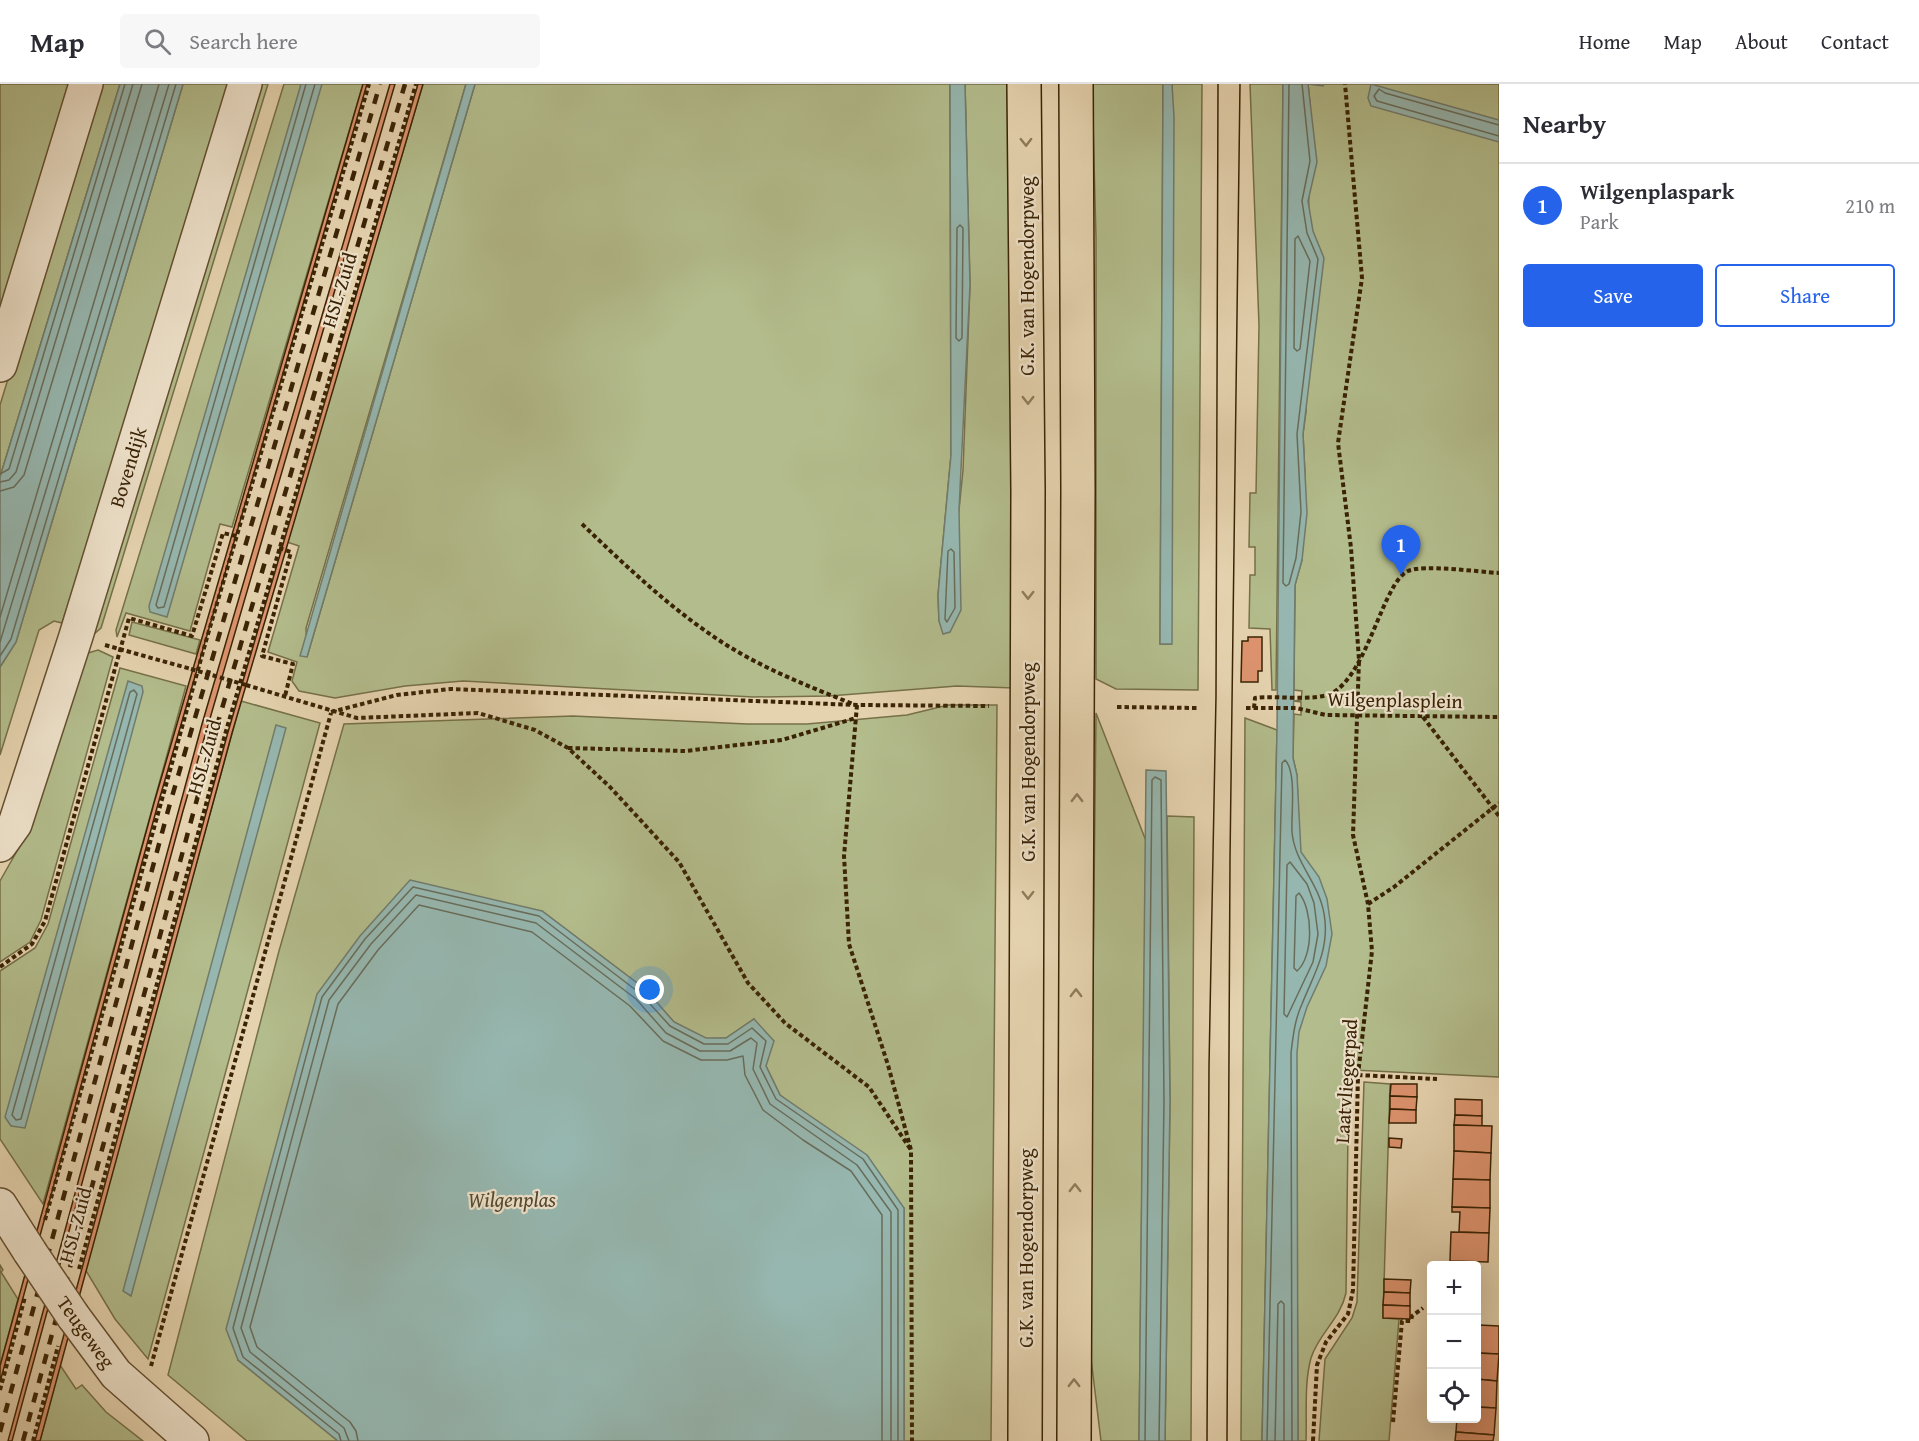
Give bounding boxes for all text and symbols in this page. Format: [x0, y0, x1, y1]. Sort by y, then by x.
search box [120, 14, 540, 68]
text: Map [30, 21, 84, 62]
icon: search [141, 25, 174, 58]
text: Search here [189, 25, 298, 57]
text: Home [1579, 26, 1630, 57]
text: Map [1663, 26, 1702, 57]
text: About [1735, 26, 1788, 57]
text: Contact [1821, 26, 1889, 57]
text: Nearby [1523, 104, 1606, 143]
one-way arrow [1020, 138, 1032, 147]
text: Wilgenplaspark [1580, 175, 1734, 207]
street label: G.K. van Hogendorpweg [1012, 176, 1041, 376]
text: 1 [1537, 191, 1548, 220]
text: 210 m [1845, 191, 1895, 220]
text: Park [1580, 207, 1619, 236]
street label: HSL-Zuid [313, 248, 364, 331]
button: Save [1523, 264, 1703, 327]
button: Share [1715, 264, 1895, 327]
one-way arrow [1022, 396, 1034, 405]
street label: Bovendijk [102, 422, 154, 511]
pin: 1 [1382, 526, 1420, 575]
one-way arrow [1022, 591, 1034, 600]
street label: G.K. van Hogendorpweg [1013, 662, 1042, 862]
street label: Wilgenplasplein [1327, 684, 1463, 715]
street label: HSL-Zuid [179, 715, 228, 798]
one-way arrow [1071, 793, 1083, 802]
one-way arrow [1022, 891, 1034, 900]
your location [635, 975, 664, 1004]
one-way arrow [1070, 988, 1082, 997]
street label: Laatvliegerpad [1327, 1017, 1364, 1144]
street label: G.K. van Hogendorpweg [1011, 1148, 1040, 1348]
street label: HSL-Zuid [50, 1183, 99, 1266]
one-way arrow [1069, 1183, 1081, 1192]
water label: Wilgenplas [468, 1184, 556, 1215]
map controls [1427, 1261, 1481, 1423]
button: + [1427, 1261, 1481, 1315]
street label: Teugeweg [50, 1290, 123, 1374]
button: − [1427, 1315, 1481, 1369]
button: locate [1427, 1369, 1481, 1423]
one-way arrow [1068, 1378, 1081, 1387]

